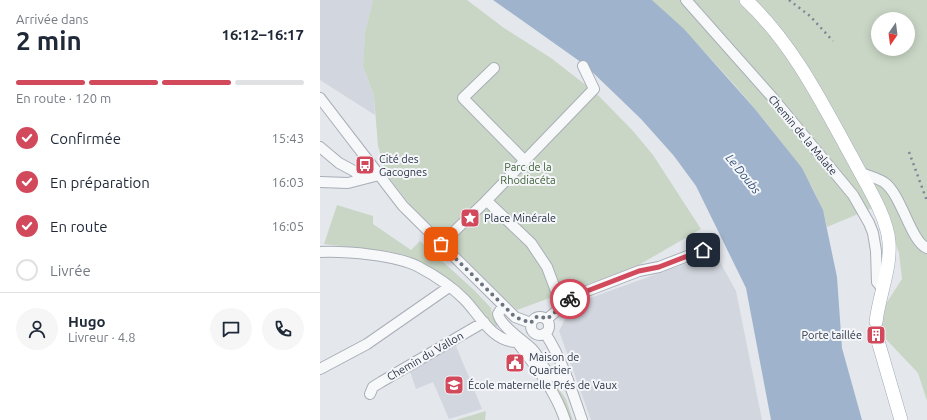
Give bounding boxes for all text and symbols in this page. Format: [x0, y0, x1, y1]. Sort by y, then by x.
text: Arrivée dans [16, 12, 88, 26]
north arrow [871, 12, 915, 56]
map controls [871, 12, 915, 56]
text: 2 min [16, 26, 82, 55]
text: 16:12–16:17 [221, 26, 304, 43]
text: En route · 120 m [16, 91, 111, 105]
street label: Chemin de la Malate [766, 93, 840, 177]
icon: check [16, 127, 38, 149]
text: Confirmée [50, 130, 121, 147]
text: 15:43 [271, 131, 304, 145]
water label: Le Doubs [723, 151, 763, 196]
place label: Cité des Gacognes [379, 153, 427, 178]
bus stop icon: Cité des Gacognes [354, 154, 376, 176]
park label: Parc de la Rhodiacéta [500, 161, 556, 186]
icon: check [16, 171, 38, 193]
text: En préparation [50, 174, 150, 191]
text: 16:03 [271, 175, 304, 189]
place icon: Place Minérale [459, 207, 481, 229]
place label: Place Minérale [484, 212, 556, 224]
icon: check [16, 215, 38, 237]
text: En route [50, 218, 108, 235]
text: 16:05 [271, 219, 304, 233]
pin [424, 227, 458, 261]
icon: bag [430, 233, 452, 255]
pin [686, 233, 720, 267]
icon: home [692, 239, 714, 261]
text: Livrée [50, 262, 91, 279]
courier [550, 279, 590, 319]
icon: bike [559, 288, 581, 310]
button: person [16, 308, 58, 350]
button: chat [210, 308, 252, 350]
button: phone [262, 308, 304, 350]
text: Hugo [68, 313, 106, 330]
building icon: Porte taillée [865, 324, 887, 346]
street label: Chemin du Vallon [385, 329, 465, 383]
place label: Porte taillée [802, 329, 862, 341]
text: Livreur · 4.8 [68, 330, 136, 344]
place label: Maison de Quartier [529, 351, 579, 376]
public building icon: Maison de Quartier [504, 352, 526, 374]
school or university icon: École maternelle Prés de Vaux [443, 374, 465, 396]
place label: École maternelle Prés de Vaux [468, 378, 617, 391]

